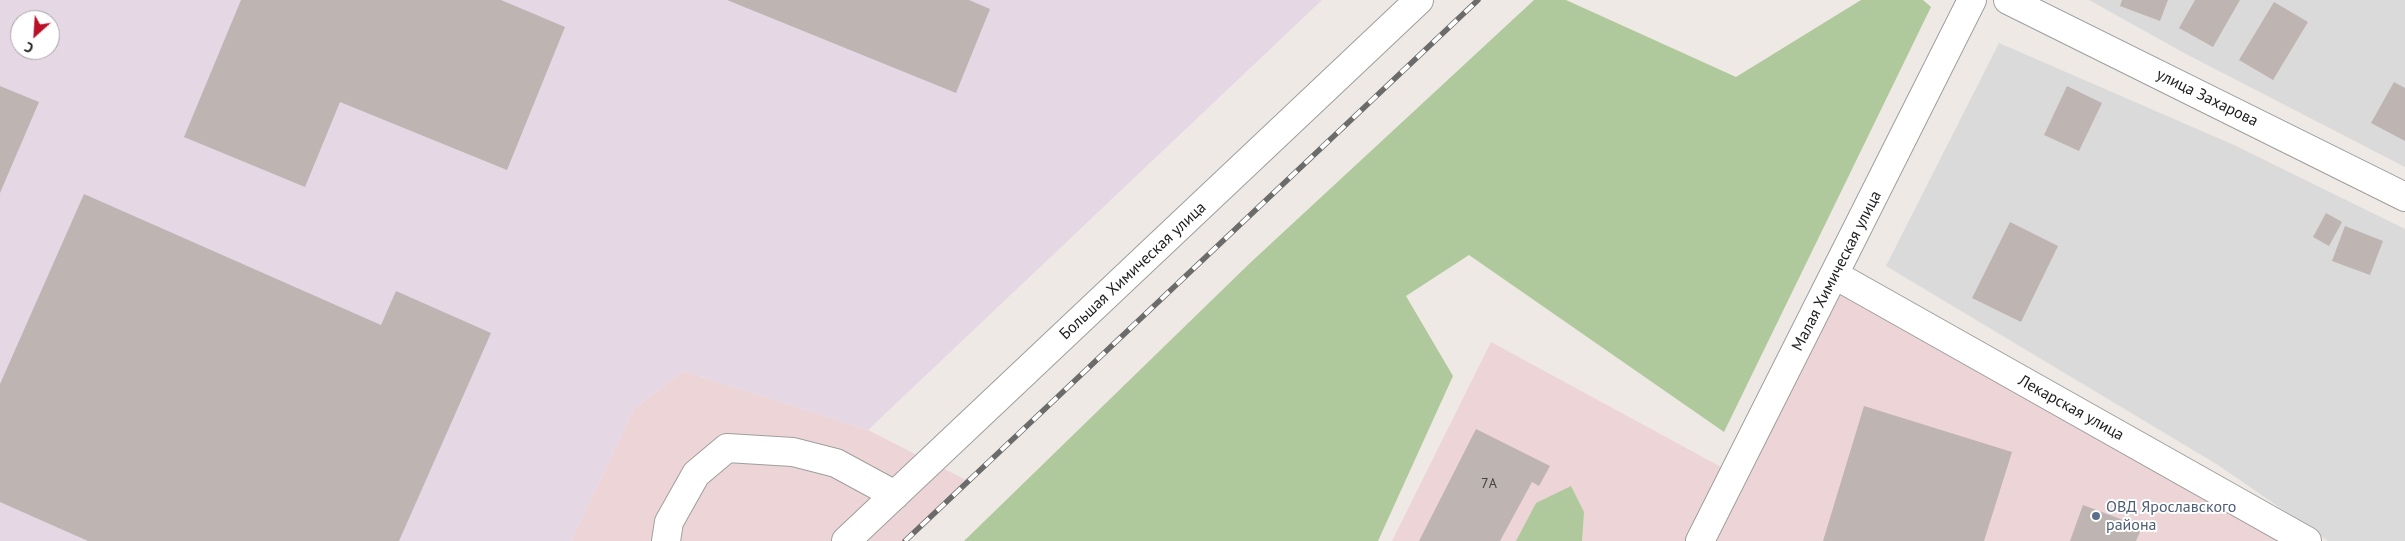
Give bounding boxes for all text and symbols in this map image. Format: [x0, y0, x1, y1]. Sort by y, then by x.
north arrow [10, 10, 60, 60]
text: С [21, 38, 36, 57]
street label: улица Захарова [2153, 65, 2261, 131]
street label: Малая Химическая улица [1788, 188, 1886, 354]
street label: Большая Химическая улица [1056, 198, 1210, 344]
street label: Лекарская улица [2015, 371, 2127, 445]
house number: 7А [1481, 476, 1497, 492]
place label: ОВД Ярославского района [2106, 497, 2236, 535]
marker: ОВД Ярославского района [2090, 510, 2102, 522]

